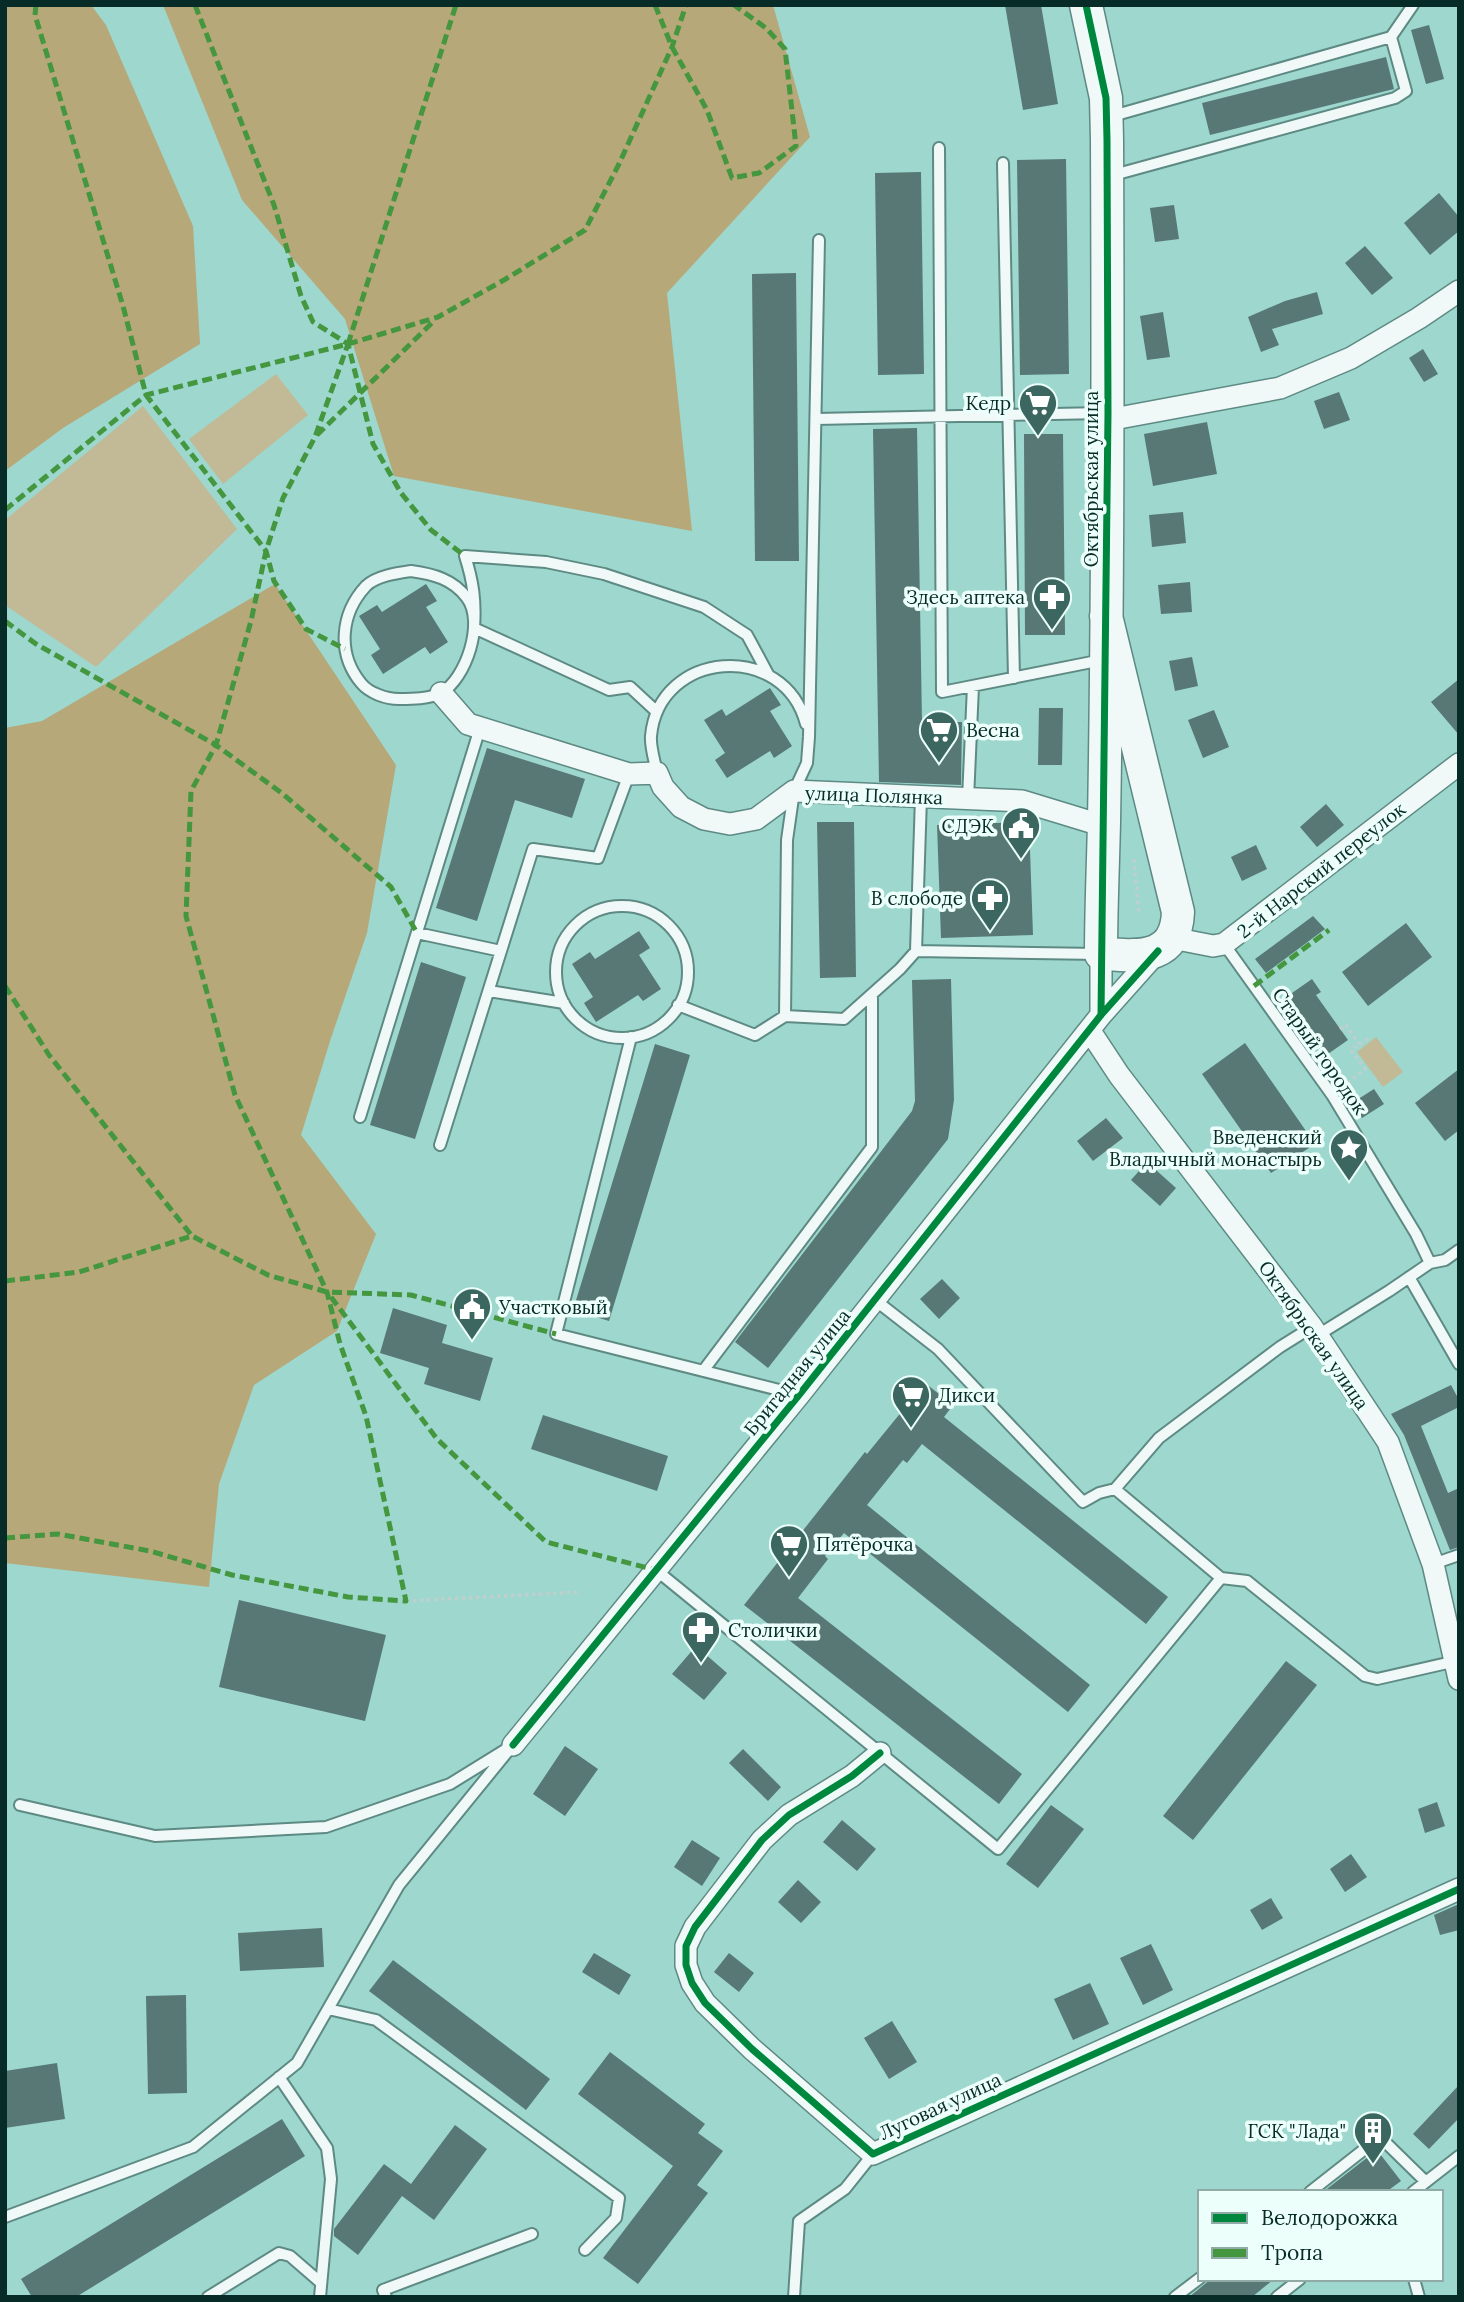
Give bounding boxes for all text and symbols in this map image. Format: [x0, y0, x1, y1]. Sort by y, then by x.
supermarket icon: Кедр [1017, 382, 1059, 437]
place label: Кедр [965, 391, 1011, 415]
street label: Октябрьская улица [1079, 391, 1103, 567]
pharmacy icon: Здесь аптека [1031, 576, 1073, 631]
place label: Здесь аптека [906, 585, 1025, 609]
supermarket icon: Весна [918, 709, 960, 764]
place label: Весна [966, 718, 1020, 742]
street label: улица Полянка [805, 781, 944, 809]
street label: 2-й Нарский переулок [1232, 796, 1411, 943]
public building icon: СДЭК [1000, 805, 1042, 860]
place label: СДЭК [942, 814, 994, 838]
pharmacy icon: В слободе [969, 877, 1011, 932]
place label: В слободе [871, 886, 963, 910]
street label: Старый городок [1267, 983, 1373, 1120]
place label: Введенский Владычный монастырь [1109, 1125, 1322, 1171]
place icon: Введенский Владычный монастырь [1328, 1127, 1370, 1182]
street label: Октябрьская улица [1254, 1256, 1375, 1414]
public building icon: Участковый [451, 1286, 493, 1341]
place label: Участковый [498, 1295, 608, 1319]
street label: Бригадная улица [739, 1304, 856, 1440]
supermarket icon: Дикси [890, 1374, 932, 1429]
place label: Дикси [938, 1383, 995, 1407]
supermarket icon: Пятёрочка [768, 1523, 810, 1578]
place label: Пятёрочка [816, 1532, 914, 1556]
pharmacy icon: Столички [680, 1609, 722, 1664]
place label: Столички [728, 1618, 818, 1642]
street label: Луговая улица [875, 2067, 1005, 2145]
building icon: ГСК "Лада" [1352, 2110, 1394, 2165]
place label: ГСК "Лада" [1247, 2119, 1346, 2143]
legend [1198, 2190, 1443, 2281]
text: Велодорожка [1261, 2204, 1398, 2231]
text: Тропа [1261, 2239, 1323, 2266]

